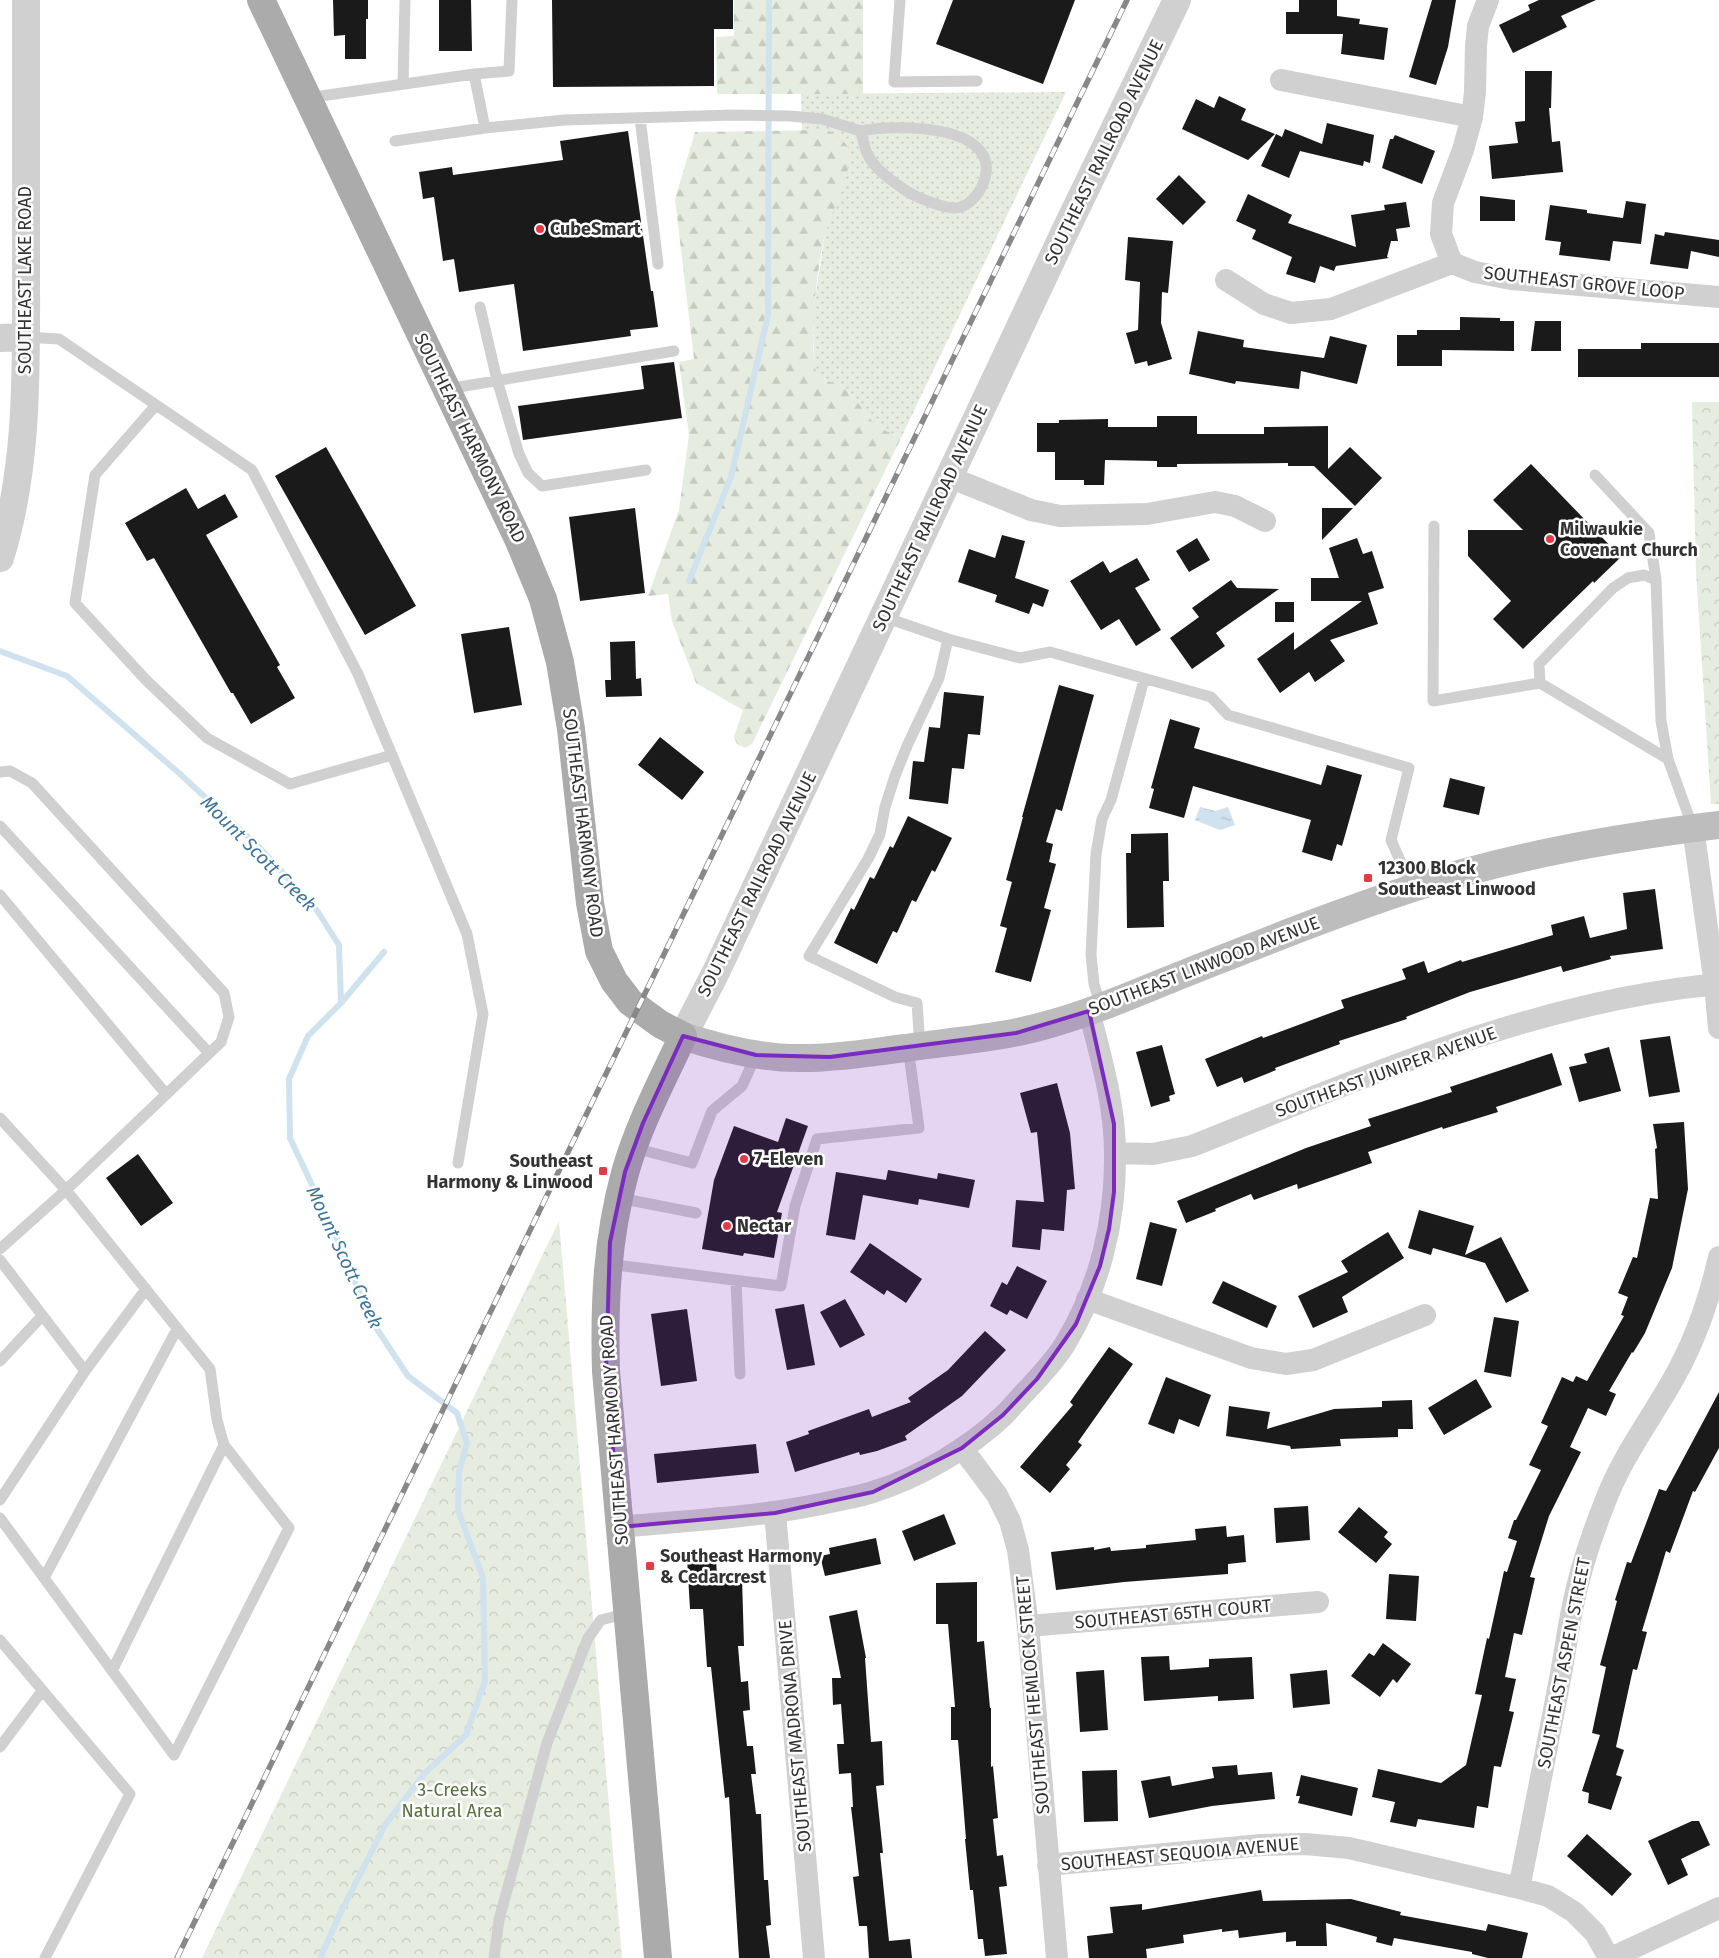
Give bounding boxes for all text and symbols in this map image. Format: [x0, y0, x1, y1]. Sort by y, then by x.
street label: SOUTHEAST RAILROAD AVENUE [1040, 36, 1168, 268]
street label: SOUTHEAST LAKE ROAD [14, 186, 36, 374]
place label: CubeSmart [550, 218, 642, 240]
marker: CubeSmart [534, 223, 546, 235]
street label: SOUTHEAST GROVE LOOP [1483, 262, 1685, 304]
street label: SOUTHEAST HARMONY ROAD [410, 329, 530, 547]
street label: SOUTHEAST RAILROAD AVENUE [868, 401, 992, 635]
place label: Milwaukie Covenant Church [1560, 518, 1698, 561]
marker: Milwaukie Covenant Church [1544, 533, 1556, 545]
street label: SOUTHEAST HARMONY ROAD [558, 707, 608, 939]
street label: SOUTHEAST RAILROAD AVENUE [693, 768, 821, 1000]
water label: Mount Scott Creek [196, 791, 321, 916]
place label: 12300 Block Southeast Linwood [1378, 857, 1536, 900]
marker: 12300 Block Southeast Linwood [1362, 872, 1374, 884]
street label: SOUTHEAST LINWOOD AVENUE [1085, 912, 1323, 1020]
street label: SOUTHEAST JUNIPER AVENUE [1273, 1022, 1499, 1122]
place label: 7-Eleven [754, 1148, 824, 1170]
place label: Southeast Harmony & Linwood [426, 1150, 594, 1193]
marker: 7-Eleven [738, 1153, 750, 1165]
marker: Southeast Harmony & Linwood [597, 1165, 609, 1177]
water label: Mount Scott Creek [302, 1182, 388, 1332]
place label: Nectar [737, 1215, 792, 1237]
marker: Nectar [721, 1220, 733, 1232]
street label: SOUTHEAST HARMONY ROAD [595, 1314, 633, 1546]
place label: Southeast Harmony & Cedarcrest [660, 1545, 823, 1588]
street label: SOUTHEAST ASPEN STREET [1533, 1555, 1595, 1770]
marker: Southeast Harmony & Cedarcrest [644, 1560, 656, 1572]
street label: SOUTHEAST HEMLOCK STREET [1012, 1574, 1054, 1815]
street label: SOUTHEAST 65TH COURT [1074, 1594, 1273, 1634]
street label: SOUTHEAST MADRONA DRIVE [774, 1619, 816, 1853]
park label: 3-Creeks Natural Area [401, 1779, 503, 1822]
street label: SOUTHEAST SEQUOIA AVENUE [1060, 1833, 1300, 1875]

